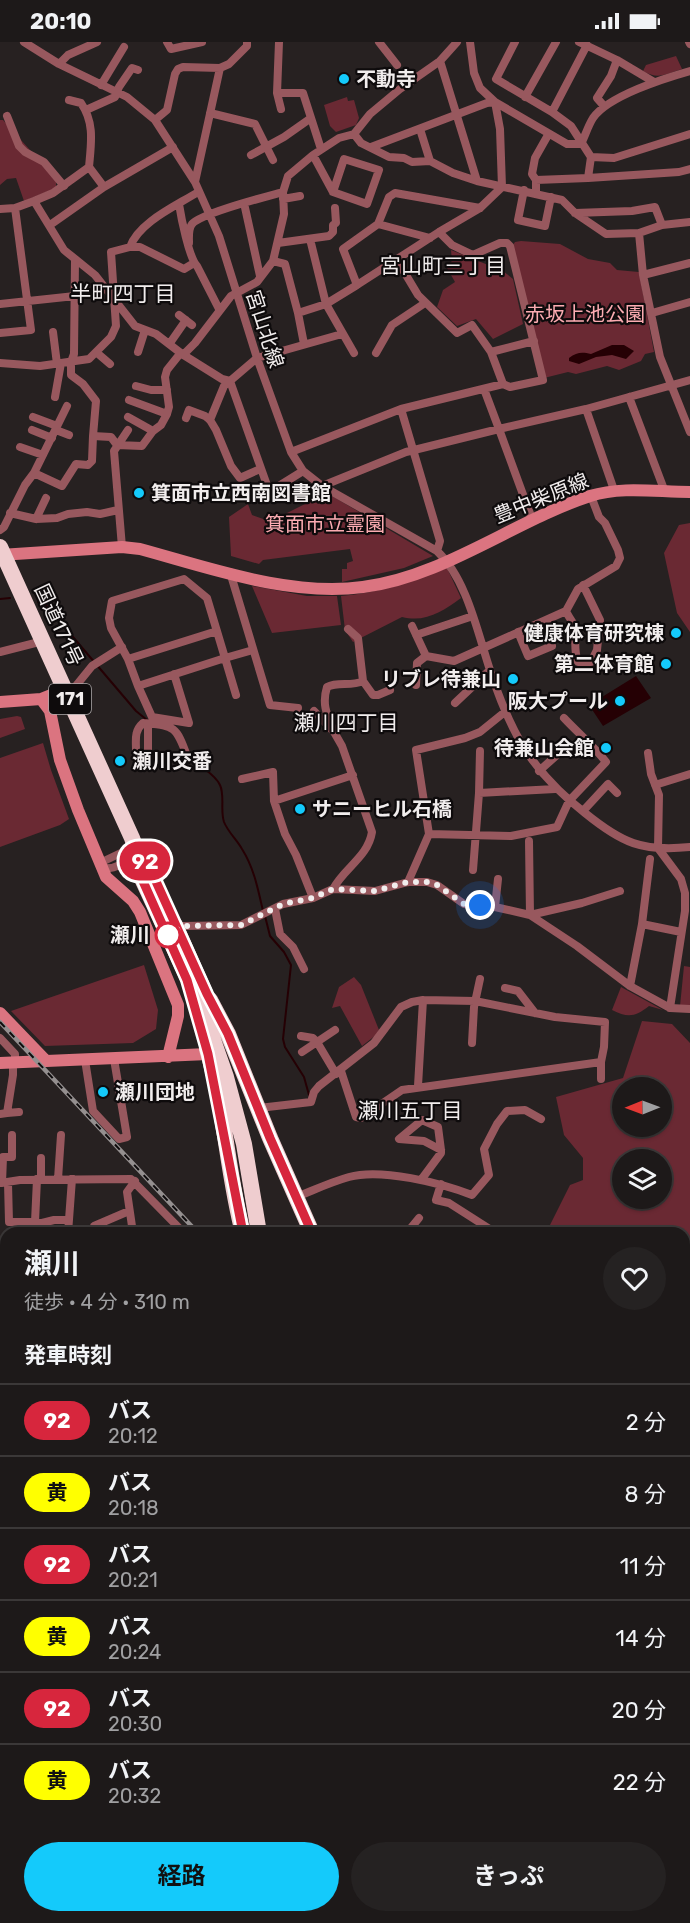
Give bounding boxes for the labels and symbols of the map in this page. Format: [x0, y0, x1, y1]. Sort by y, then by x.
place label: 不動寺 [356, 67, 416, 91]
marker: 不動寺 [337, 72, 351, 86]
district label: 宮山町三丁目 [380, 253, 506, 278]
district label: 半町四丁目 [71, 281, 176, 306]
street label: 宮山北線 [241, 287, 289, 371]
park label: 赤坂上池公園 [525, 302, 645, 326]
street label: 豊中柴原線 [490, 468, 592, 528]
place label: 箕面市立西南図書館 [151, 481, 331, 505]
marker: 箕面市立西南図書館 [132, 486, 146, 500]
park label: 箕面市立霊園 [265, 512, 385, 536]
street label: 国道171号 [30, 580, 88, 670]
place label: 健康体育研究棟 [524, 621, 664, 645]
marker: 健康体育研究棟 [669, 626, 683, 640]
place label: 第二体育館 [554, 652, 654, 676]
marker: 第二体育館 [659, 657, 673, 671]
place label: リブレ待兼山 [381, 667, 501, 691]
marker: リブレ待兼山 [506, 672, 520, 686]
road number: 171 [49, 684, 91, 714]
place label: 阪大プール [508, 689, 608, 713]
marker: 阪大プール [613, 694, 627, 708]
district label: 瀬川四丁目 [294, 710, 399, 735]
place label: 待兼山会館 [494, 736, 594, 760]
marker: 待兼山会館 [599, 741, 613, 755]
place label: 瀬川交番 [132, 749, 212, 773]
marker: 瀬川交番 [113, 754, 127, 768]
place label: サニーヒル石橋 [312, 797, 452, 821]
marker: サニーヒル石橋 [293, 802, 307, 816]
line badge: 92 [118, 842, 172, 880]
your location [465, 890, 495, 920]
marker: 瀬川 [155, 922, 181, 948]
place label: 瀬川 [110, 923, 150, 947]
north arrow [612, 1077, 672, 1137]
place label: 瀬川団地 [115, 1080, 195, 1104]
marker: 瀬川団地 [96, 1085, 110, 1099]
district label: 瀬川五丁目 [358, 1098, 463, 1123]

